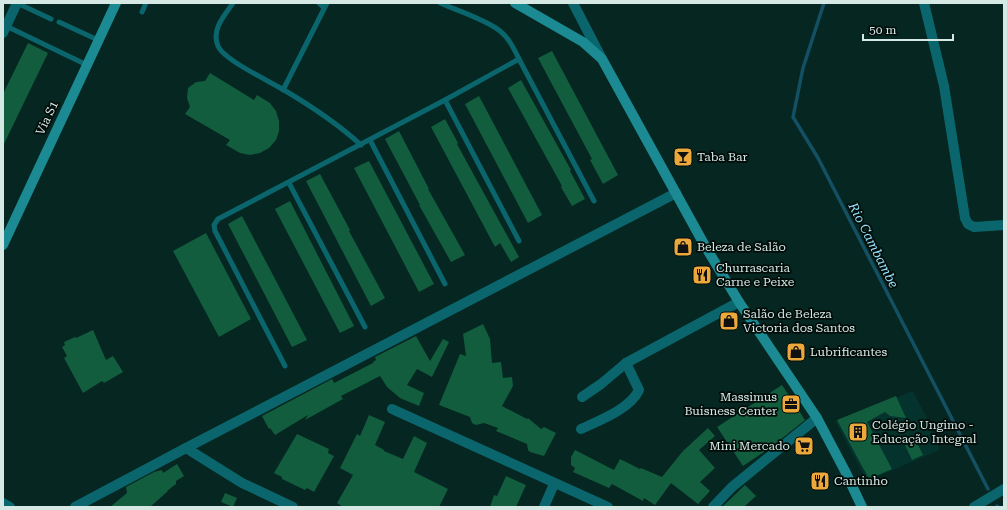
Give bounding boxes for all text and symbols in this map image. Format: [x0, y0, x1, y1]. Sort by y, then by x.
scale bar [863, 16, 953, 42]
text: 50 m [869, 23, 896, 37]
street label: Via S1 [33, 98, 61, 137]
bar icon: Taba Bar [672, 146, 694, 168]
place label: Taba Bar [697, 150, 747, 164]
water label: Rio Cambambe [845, 199, 902, 291]
shop icon: Beleza de Salão [672, 236, 694, 258]
place label: Beleza de Salão [697, 240, 786, 254]
place label: Churrascaria Carne e Peixe [716, 261, 795, 289]
restaurant icon: Churrascaria Carne e Peixe [691, 264, 713, 286]
place label: Salão de Beleza Victoria dos Santos [743, 307, 855, 335]
shop icon: Salão de Beleza Victoria dos Santos [718, 310, 740, 332]
shop icon: Lubrificantes [785, 341, 807, 363]
place label: Lubrificantes [810, 345, 887, 359]
place label: Massimus Buisness Center [684, 390, 777, 418]
office icon: Massimus Buisness Center [780, 393, 802, 415]
place label: Colégio Ungimo - Educação Integral [872, 418, 977, 446]
building icon: Colégio Ungimo - Educação Integral [847, 421, 869, 443]
supermarket icon: Mini Mercado [793, 435, 815, 457]
place label: Mini Mercado [709, 439, 790, 453]
restaurant icon: Cantinho [809, 470, 831, 492]
place label: Cantinho [834, 474, 888, 488]

